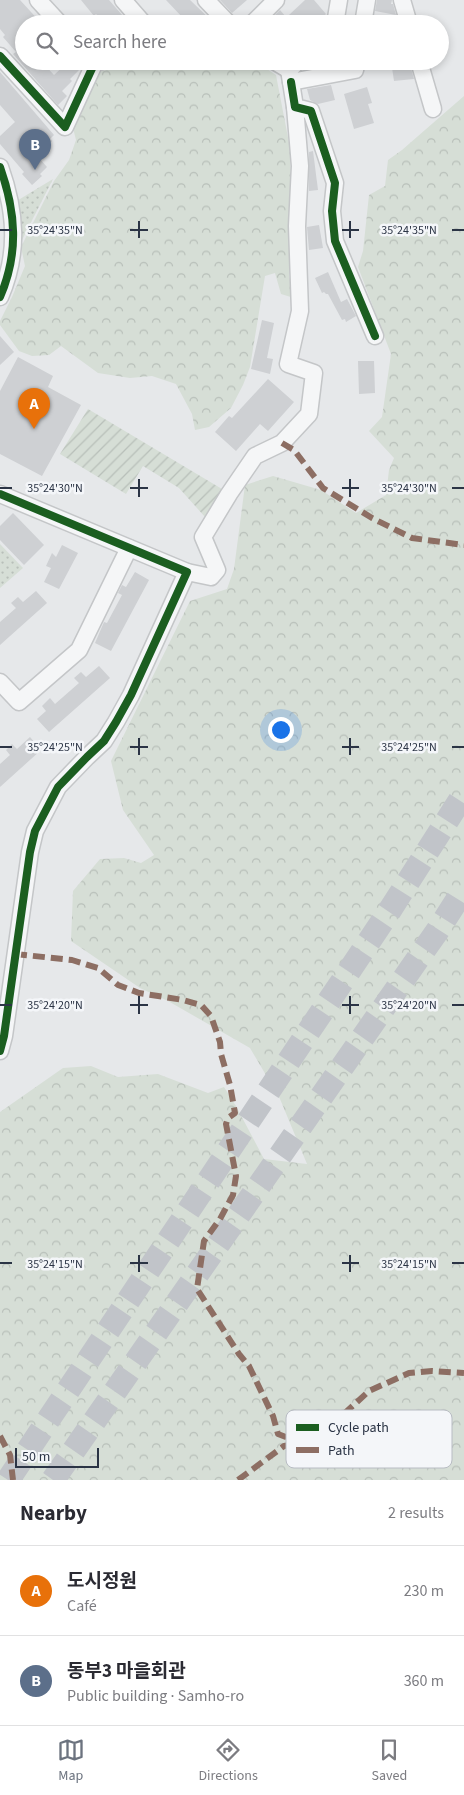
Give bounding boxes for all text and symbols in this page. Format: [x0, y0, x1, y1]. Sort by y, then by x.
search box [15, 15, 449, 70]
icon: search [33, 29, 61, 57]
text: Search here [73, 29, 167, 56]
pin: B [19, 129, 51, 170]
text: 35°24'35"N [27, 222, 83, 239]
text: 35°24'35"N [381, 222, 437, 239]
pin: A [18, 388, 50, 429]
text: 35°24'30"N [27, 480, 83, 497]
text: 35°24'30"N [381, 480, 437, 497]
your location [268, 717, 294, 743]
text: 35°24'25"N [27, 739, 83, 756]
text: 35°24'25"N [381, 739, 437, 756]
text: 35°24'20"N [27, 997, 83, 1014]
text: 35°24'20"N [381, 997, 437, 1014]
text: 35°24'15"N [27, 1256, 83, 1273]
text: 35°24'15"N [381, 1256, 437, 1273]
legend [286, 1410, 452, 1468]
text: Cycle path [328, 1418, 389, 1438]
text: Path [328, 1441, 355, 1461]
scale bar [15, 1445, 99, 1468]
text: 50 m [22, 1447, 50, 1467]
text: Nearby [20, 1498, 87, 1528]
text: 2 results [388, 1502, 444, 1524]
text: 도시정원 [67, 1568, 137, 1595]
text: A [31, 1580, 41, 1602]
text: 230 m [404, 1580, 444, 1602]
text: Café [67, 1595, 97, 1617]
text: 동부3 마을회관 [67, 1658, 186, 1685]
text: B [31, 1670, 41, 1692]
text: 360 m [404, 1670, 444, 1692]
text: Public building · Samho-ro [67, 1685, 244, 1707]
tab: Map [57, 1736, 85, 1786]
tab: Directions [199, 1736, 258, 1786]
tab: Saved [371, 1736, 407, 1786]

